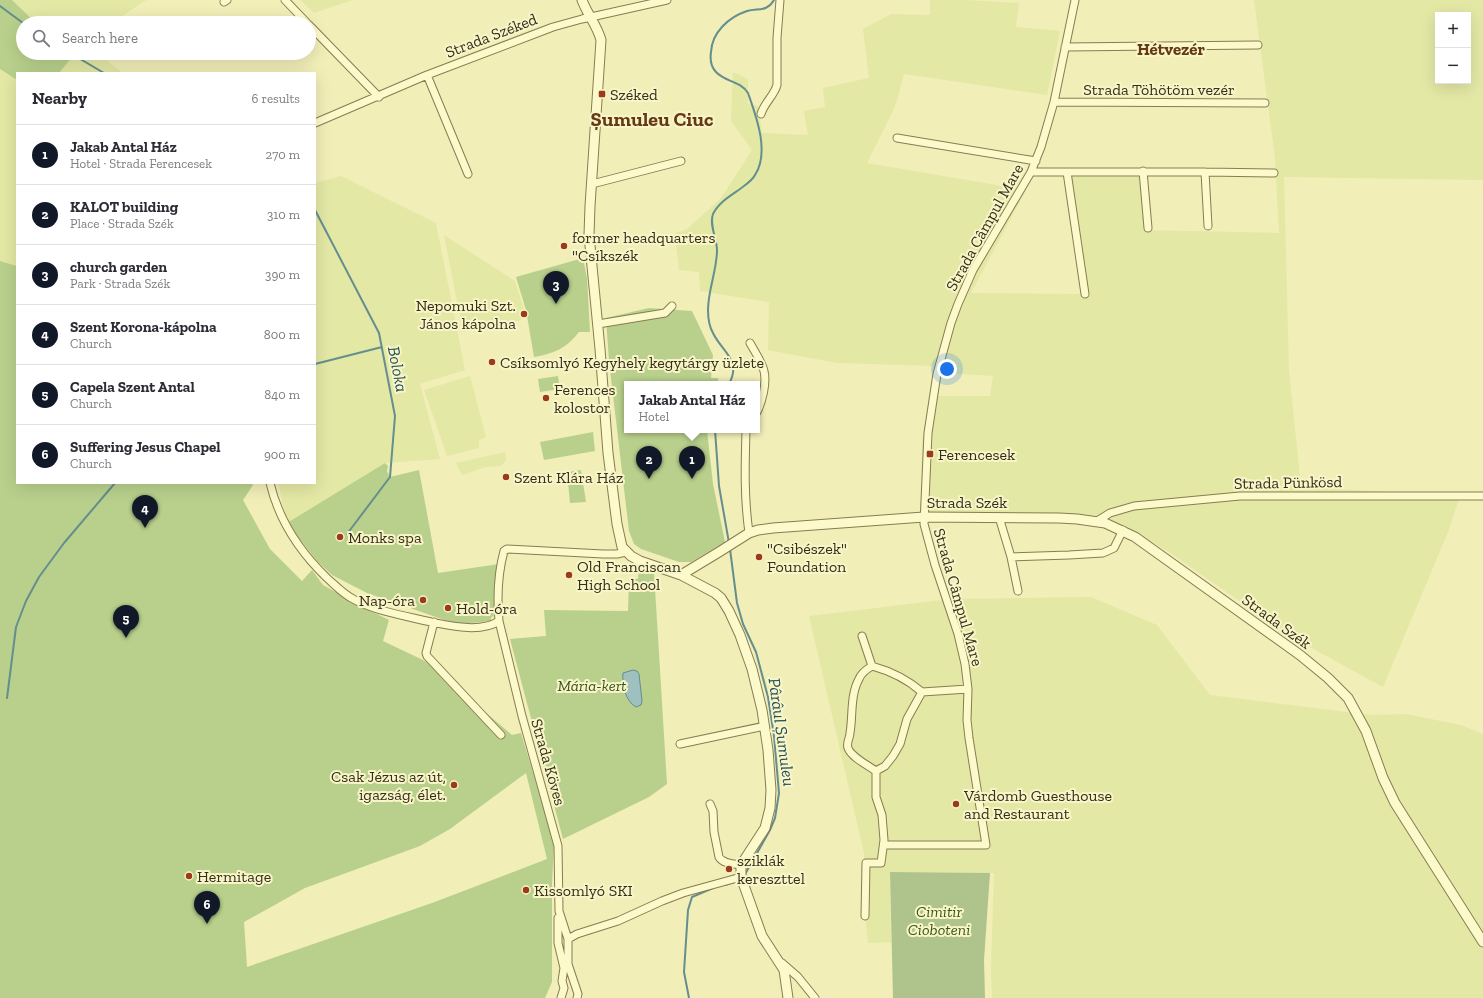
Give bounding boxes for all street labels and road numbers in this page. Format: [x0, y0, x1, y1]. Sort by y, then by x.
street label: Strada Széked [443, 9, 540, 62]
street label: Strada Töhötöm vezér [1083, 80, 1235, 99]
street label: Strada Câmpul Mare [942, 160, 1027, 294]
street label: Strada Pünkösd [1234, 472, 1343, 493]
street label: Strada Szék [927, 493, 1008, 512]
street label: Strada Câmpul Mare [930, 526, 987, 668]
street label: Strada Szék [1238, 590, 1315, 653]
street label: Strada Köves [527, 717, 570, 808]

